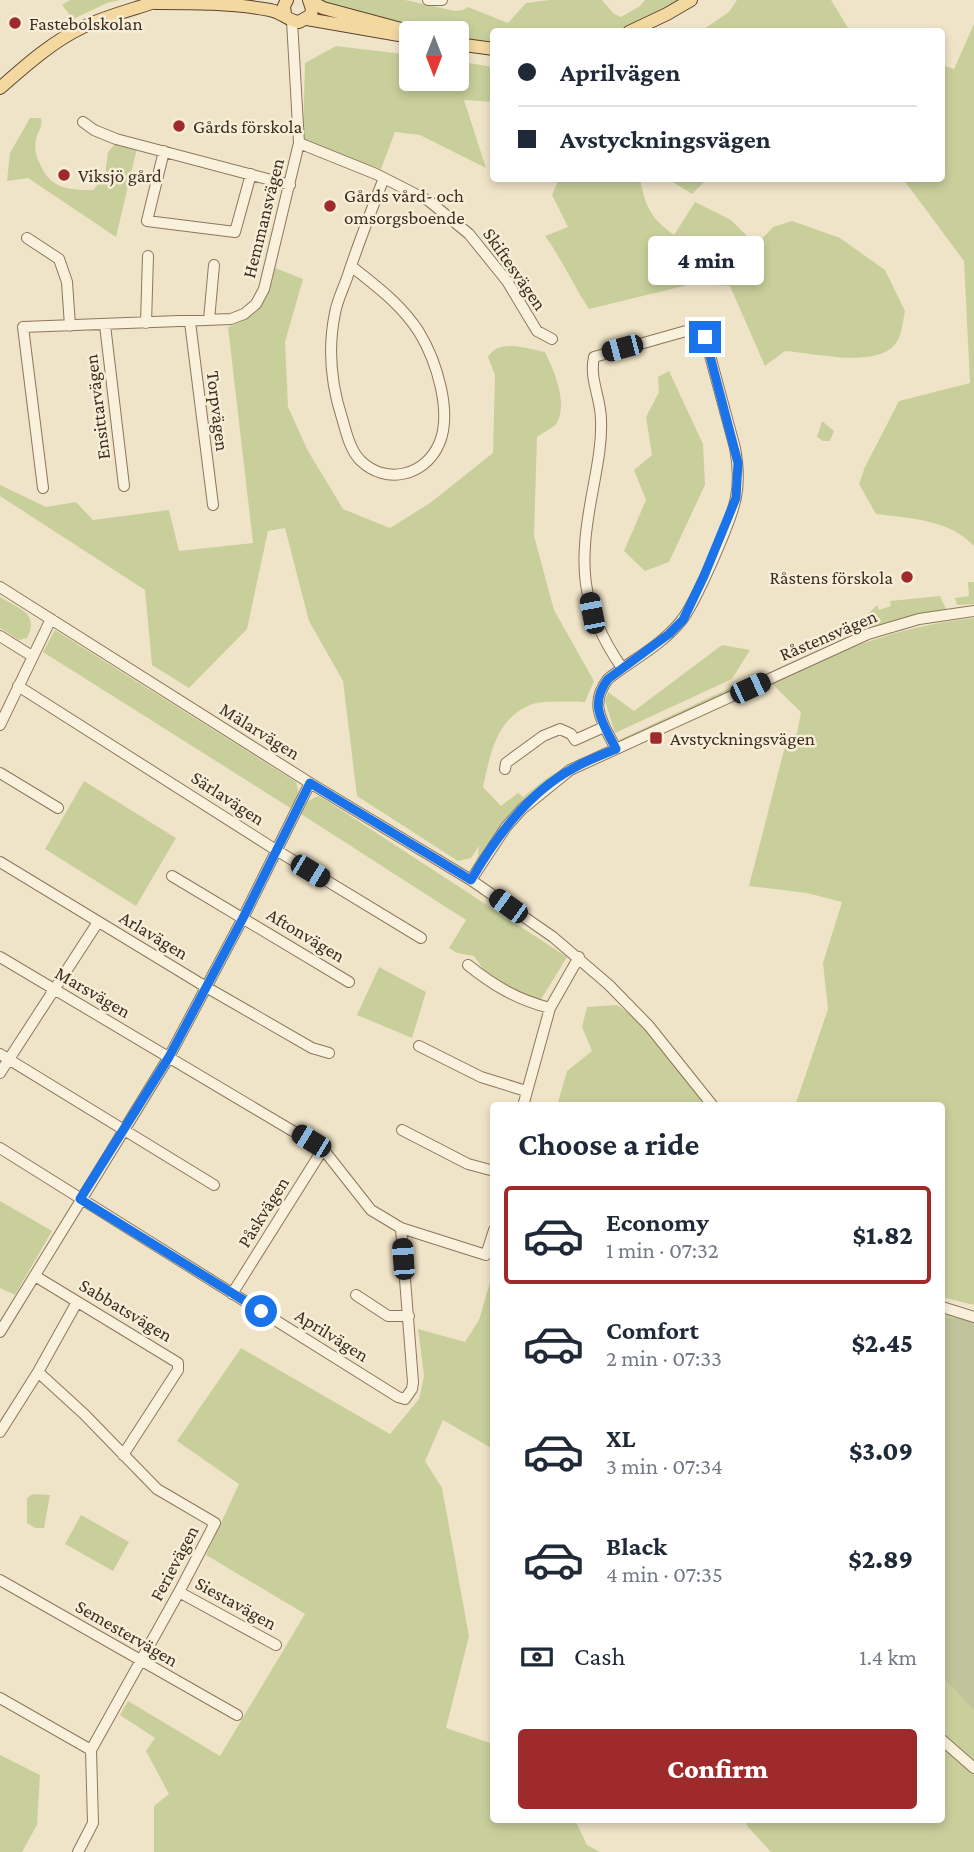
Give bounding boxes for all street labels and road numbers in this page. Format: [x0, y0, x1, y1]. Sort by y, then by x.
street label: Hemmansvägen [238, 156, 288, 280]
street label: Skiftesvägen [479, 224, 551, 314]
street label: Ensittarvägen [80, 353, 114, 461]
street label: Torpvägen [203, 370, 233, 452]
street label: Råstensvägen [776, 605, 880, 665]
street label: Mälarvägen [216, 698, 304, 764]
street label: Särlavägen [187, 767, 269, 829]
street label: Aftonvägen [263, 904, 349, 966]
street label: Arlavägen [116, 906, 192, 964]
street label: Marsvägen [52, 962, 134, 1022]
street label: Påskvägen [233, 1173, 293, 1251]
street label: Sabbatsvägen [76, 1274, 176, 1346]
street label: Aprilvägen [291, 1304, 373, 1366]
street label: Ferievägen [145, 1522, 203, 1604]
street label: Siestavägen [192, 1572, 280, 1634]
street label: Semestervägen [72, 1595, 182, 1671]

